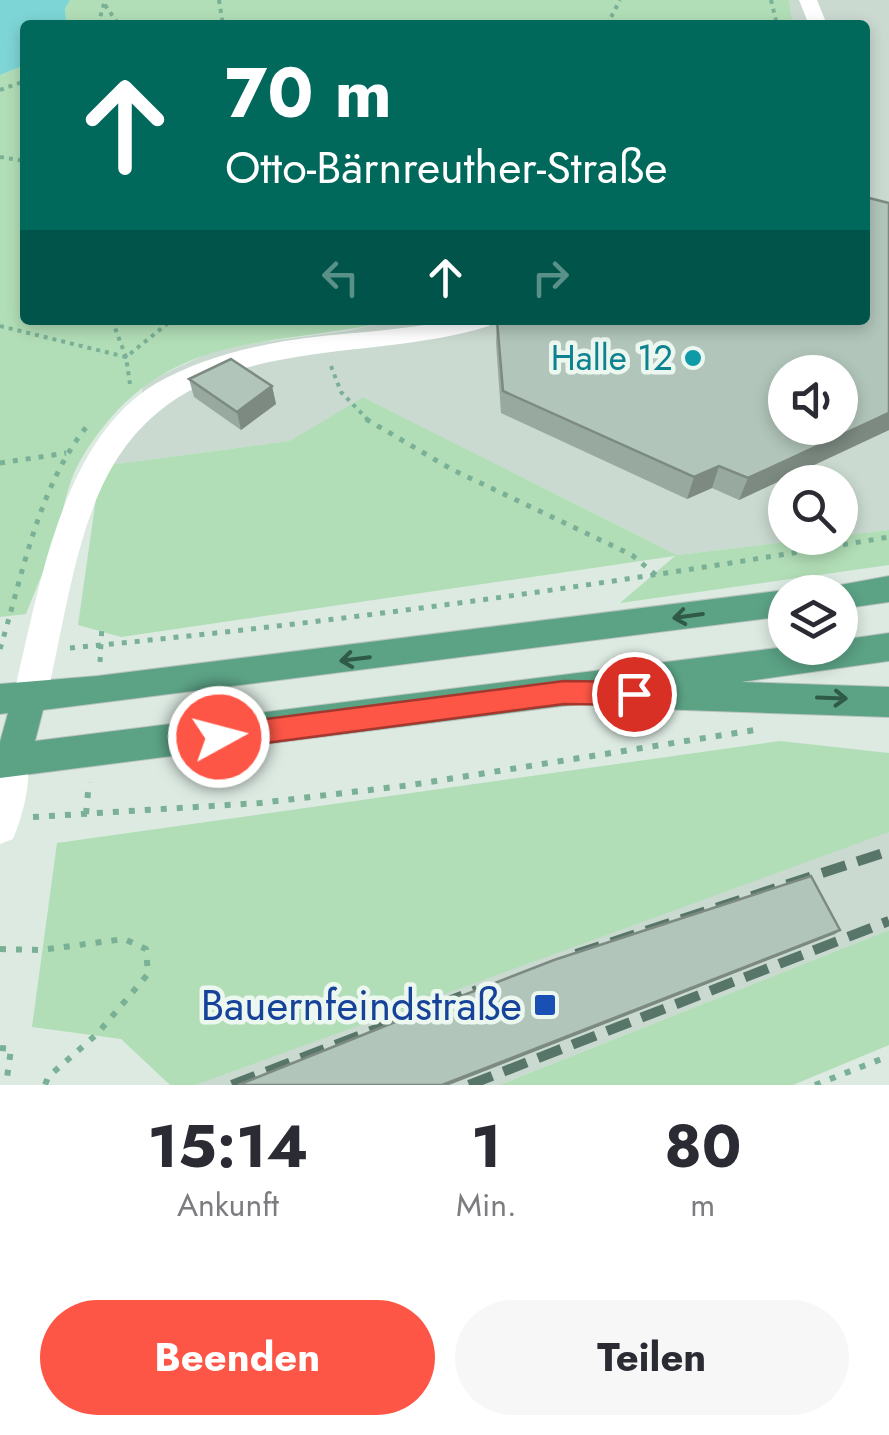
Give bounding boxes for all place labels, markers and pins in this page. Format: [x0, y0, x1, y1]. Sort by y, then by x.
place label: Halle 12 [551, 333, 673, 383]
marker: Halle 12 [682, 347, 704, 369]
pin [592, 652, 677, 737]
place label: Bauernfeindstraße [201, 975, 522, 1036]
marker: Bauernfeindstraße [532, 992, 558, 1018]

